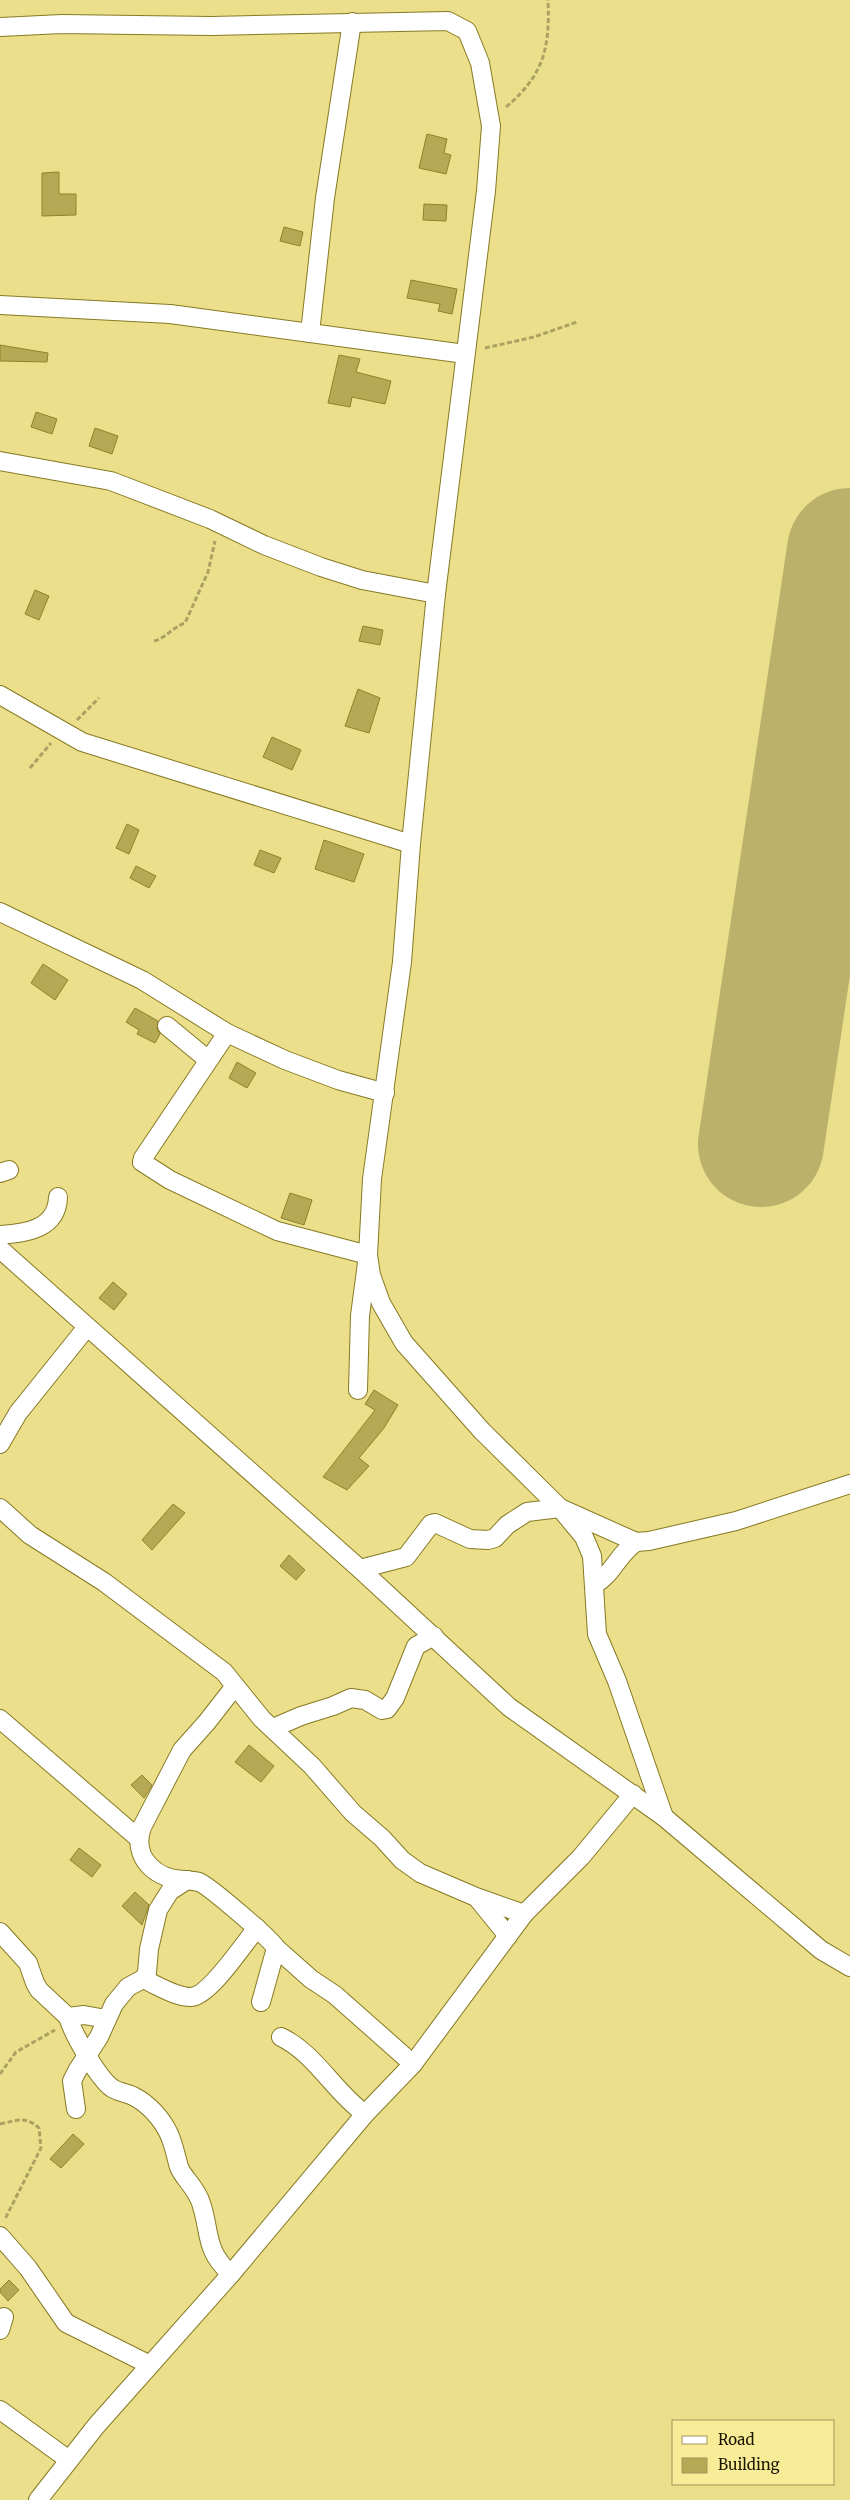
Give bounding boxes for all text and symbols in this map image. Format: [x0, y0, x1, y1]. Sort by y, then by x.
legend [672, 2420, 835, 2485]
text: Road [718, 2430, 754, 2449]
text: Building [718, 2455, 780, 2474]

